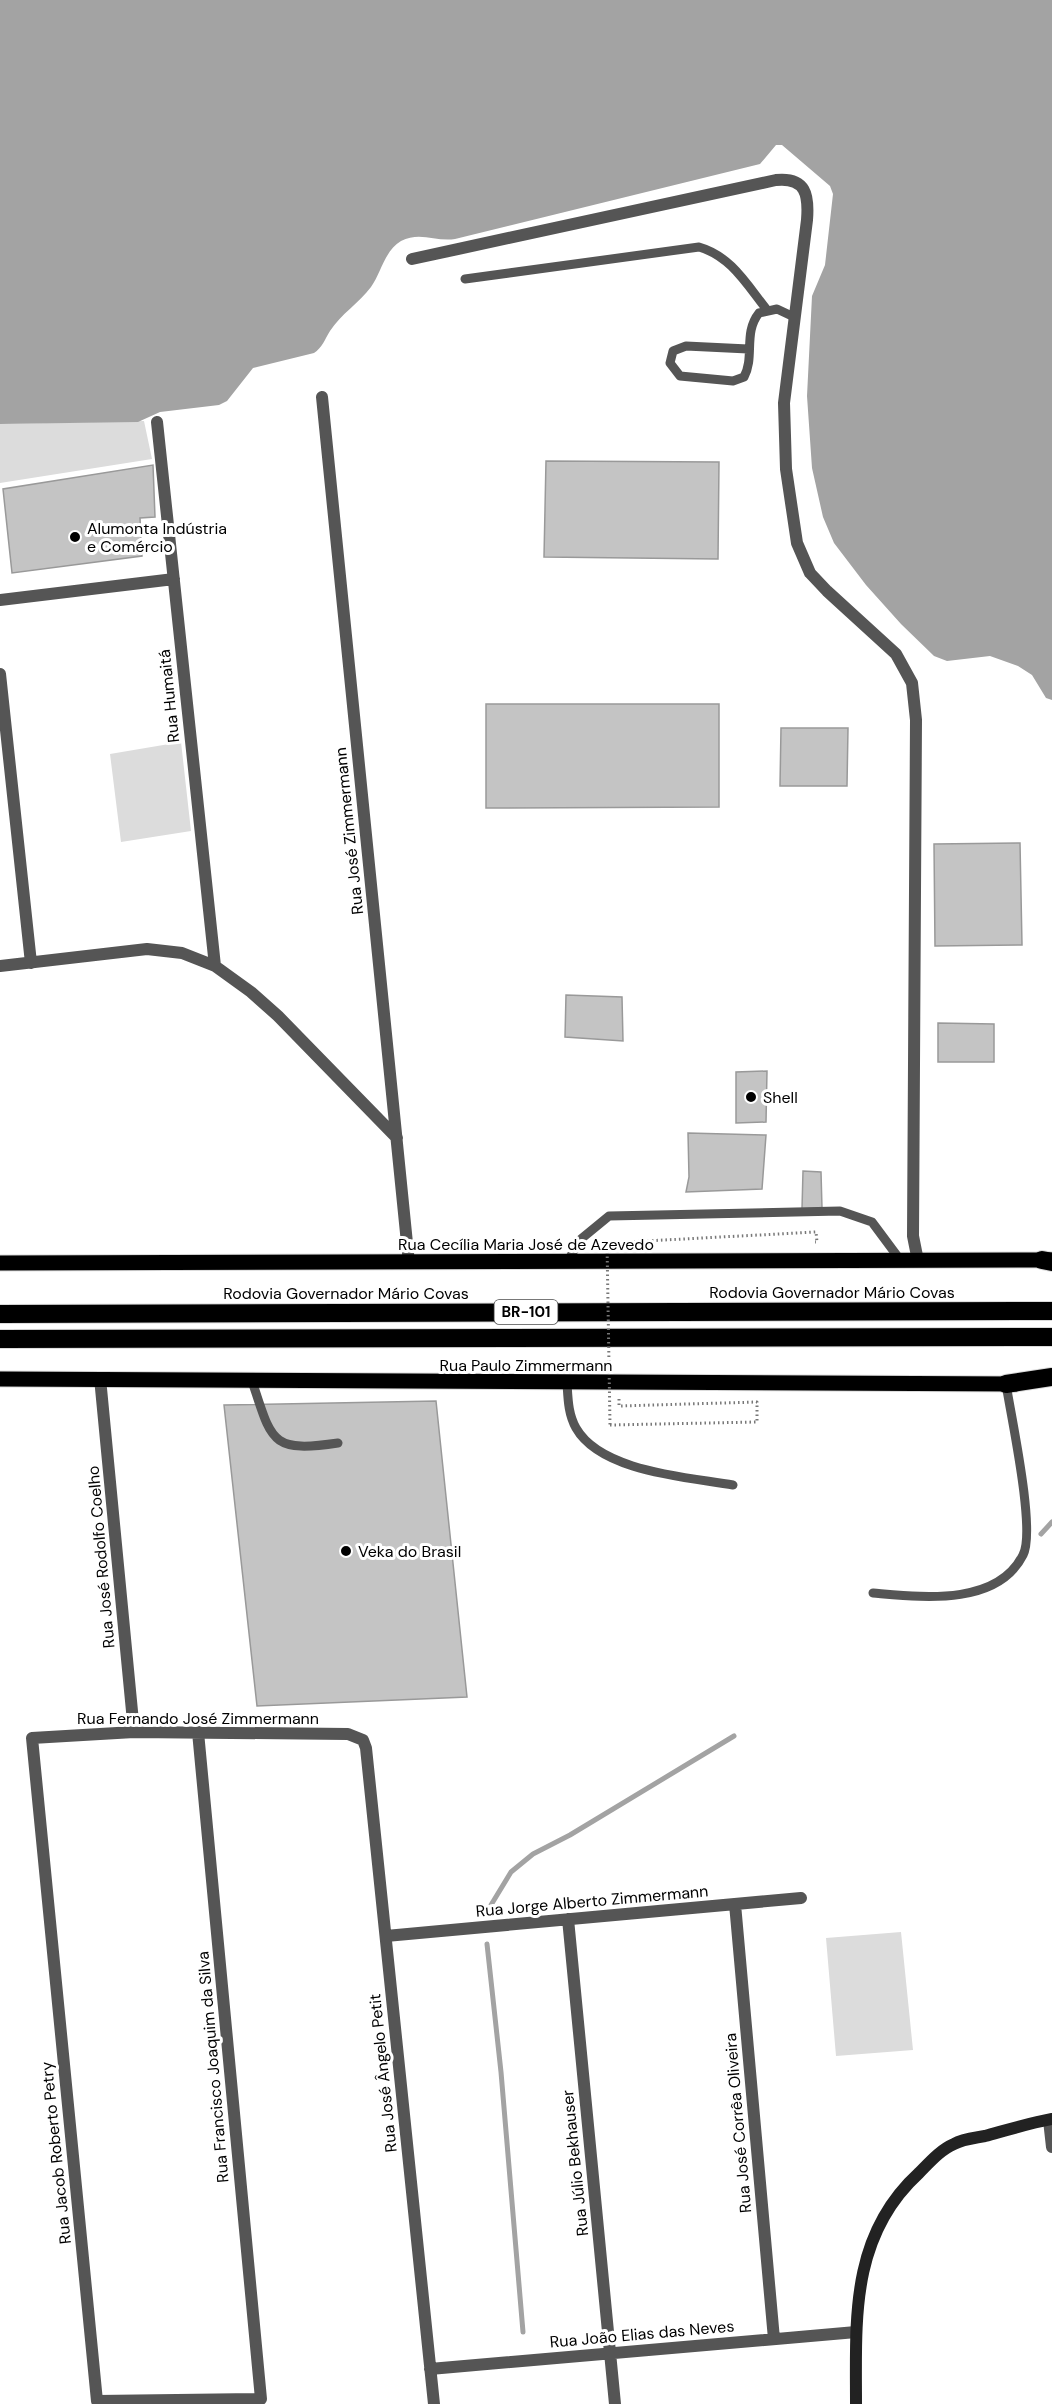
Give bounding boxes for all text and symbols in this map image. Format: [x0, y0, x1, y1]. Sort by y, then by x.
place label: Alumonta Indústria e Comércio [87, 518, 227, 557]
marker: Alumonta Indústria e Comércio [68, 530, 82, 544]
street label: Rua Humaitá [154, 648, 184, 744]
street label: Rua José Zimmermann [330, 746, 368, 916]
place label: Shell [763, 1087, 798, 1108]
marker: Shell [744, 1090, 758, 1104]
street label: Rua Cecília Maria José de Azevedo [398, 1234, 654, 1255]
street label: Rodovia Governador Mário Covas [709, 1282, 955, 1303]
street label: Rodovia Governador Mário Covas [223, 1283, 469, 1304]
road number: BR-101 [494, 1300, 558, 1324]
street label: Rua Paulo Zimmermann [439, 1355, 613, 1376]
street label: Rua José Rodolfo Coelho [83, 1465, 119, 1649]
place label: Veka do Brasil [358, 1541, 461, 1562]
marker: Veka do Brasil [339, 1544, 353, 1558]
street label: Rua Fernando José Zimmermann [77, 1708, 319, 1729]
street label: Rua Jorge Alberto Zimmermann [475, 1880, 709, 1922]
street label: Rua Francisco Joaquim da Silva [192, 1950, 234, 2184]
street label: Rua José Ângelo Petit [364, 1993, 402, 2153]
street label: Rua José Corrêa Oliveira [720, 2032, 756, 2214]
street label: Rua Jacob Roberto Petry [36, 2061, 76, 2245]
street label: Rua Júlio Bekhauser [557, 2089, 593, 2237]
street label: Rua João Elias das Neves [549, 2315, 735, 2353]

